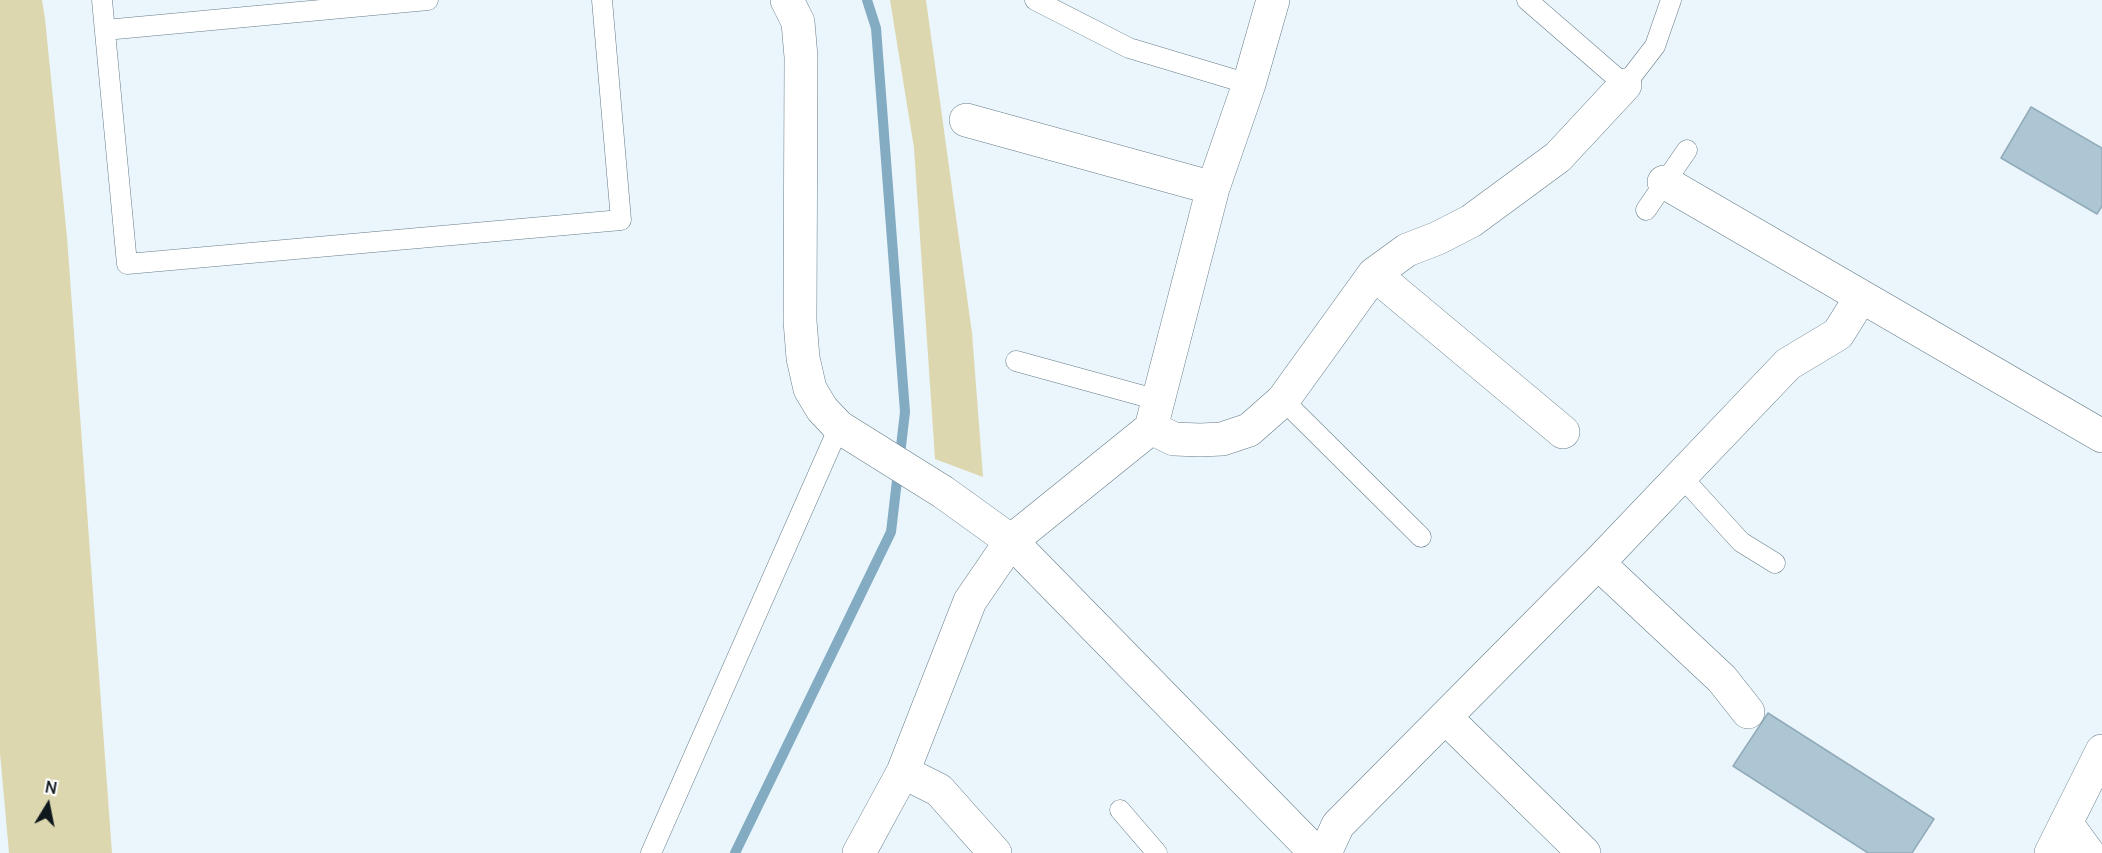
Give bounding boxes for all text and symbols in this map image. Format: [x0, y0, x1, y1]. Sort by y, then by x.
north arrow [18, 775, 78, 835]
text: N [44, 775, 59, 799]

